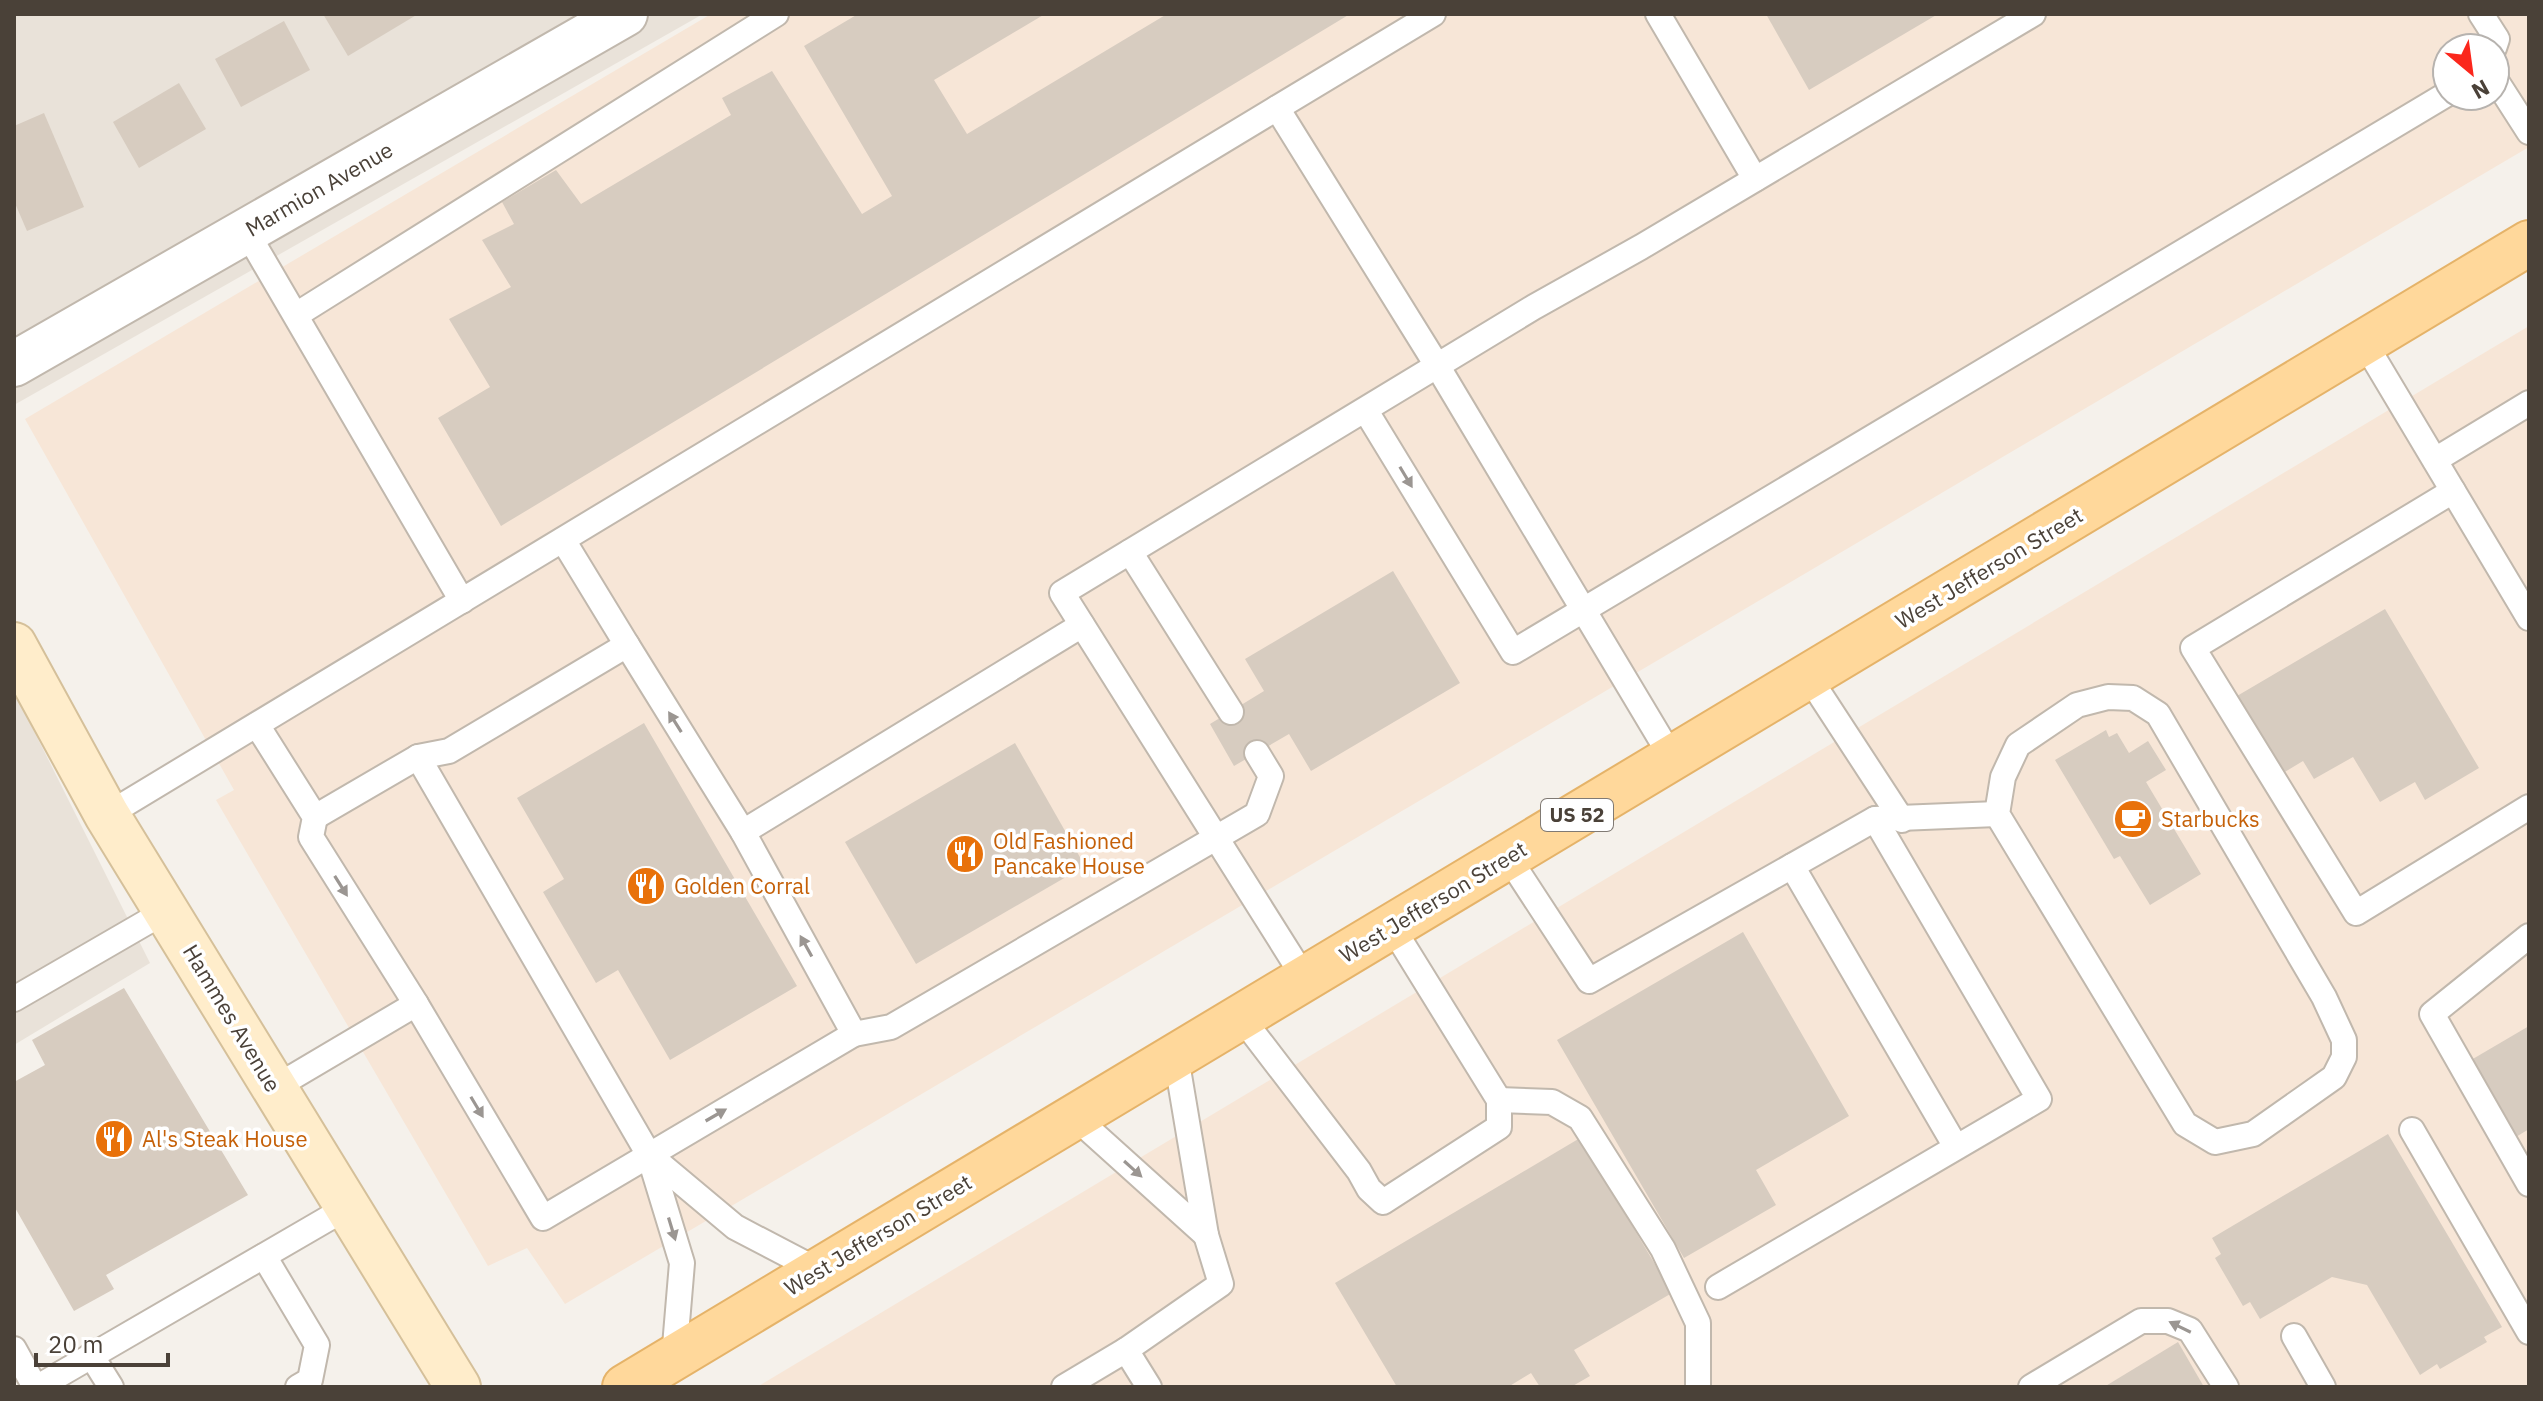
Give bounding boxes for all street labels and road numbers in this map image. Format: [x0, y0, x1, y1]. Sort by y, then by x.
street label: Marmion Avenue [240, 135, 398, 243]
street label: West Jefferson Street [1890, 500, 2088, 635]
road number: US 52 [1541, 799, 1613, 831]
street label: West Jefferson Street [1334, 834, 1532, 969]
street label: Hammes Avenue [177, 939, 288, 1097]
street label: West Jefferson Street [779, 1167, 977, 1302]

